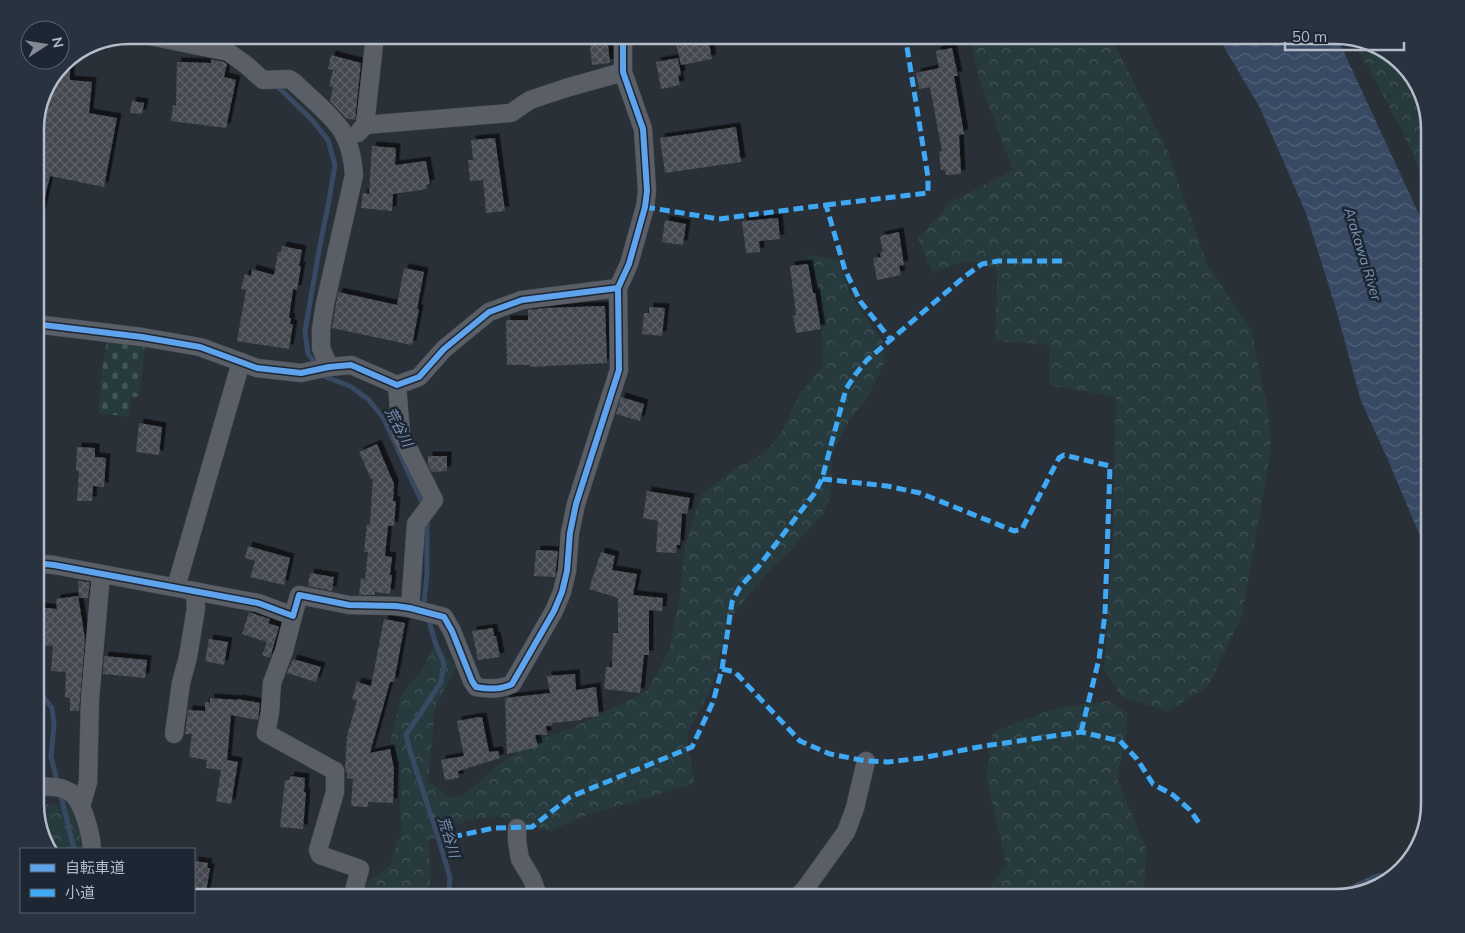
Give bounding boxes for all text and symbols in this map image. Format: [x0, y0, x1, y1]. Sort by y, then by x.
north arrow [20, 20, 70, 70]
scale bar [1285, 20, 1404, 52]
text: 50 m [1292, 27, 1327, 46]
text: N [48, 35, 68, 49]
water label: Arakawa River [1340, 204, 1386, 304]
water label: 荒谷川 [381, 404, 418, 452]
water label: 荒谷川 [434, 814, 464, 862]
legend [20, 848, 195, 913]
text: 自転車道 [65, 858, 125, 877]
text: 小道 [65, 883, 95, 902]

